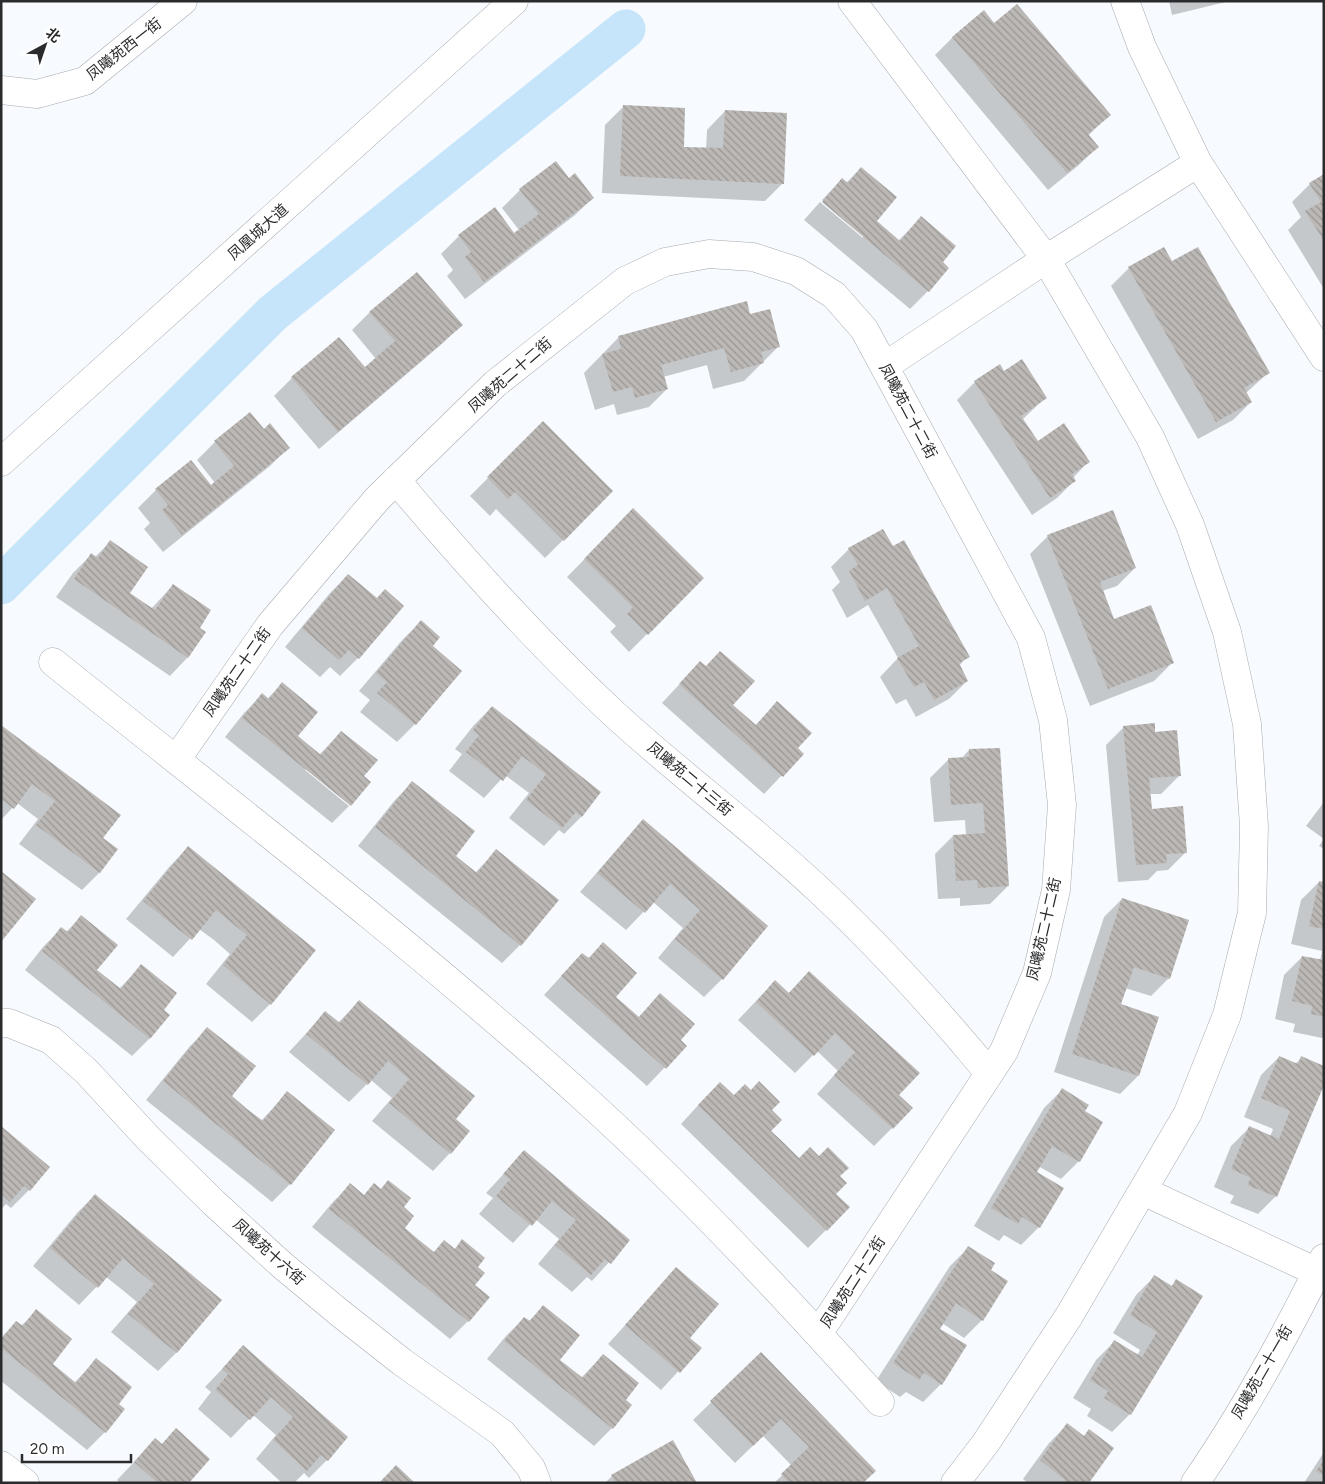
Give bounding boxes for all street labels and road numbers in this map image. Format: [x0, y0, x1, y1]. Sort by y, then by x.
street label: 凤曦苑西一街 [83, 14, 165, 84]
street label: 凤凰城大道 [224, 200, 292, 264]
street label: 凤曦苑二十二街 [464, 334, 556, 416]
street label: 凤曦苑二十二街 [875, 360, 941, 462]
street label: 凤曦苑二十二街 [200, 624, 274, 720]
street label: 凤曦苑二十三街 [644, 738, 736, 820]
street label: 凤曦苑二十二街 [1023, 876, 1065, 982]
street label: 凤曦苑十六街 [230, 1215, 308, 1289]
street label: 凤曦苑二十二街 [817, 1233, 889, 1331]
street label: 凤曦苑二十一街 [1228, 1322, 1296, 1422]

